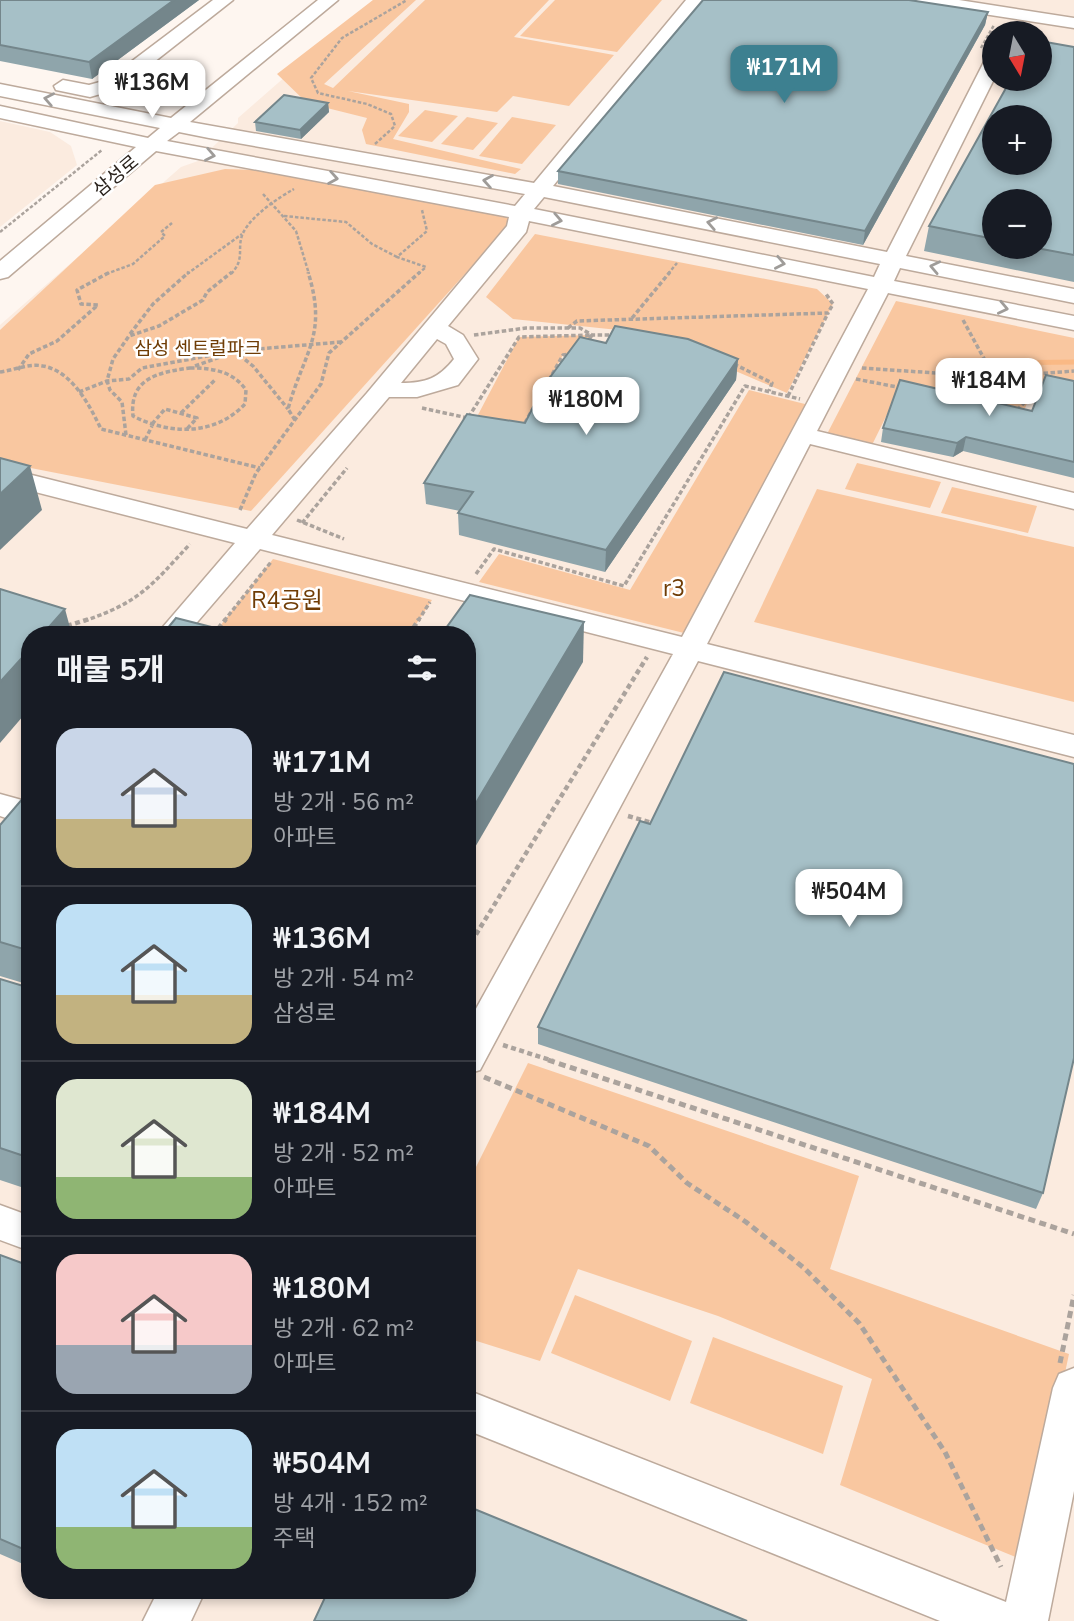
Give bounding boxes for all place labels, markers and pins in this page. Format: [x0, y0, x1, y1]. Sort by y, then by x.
pin: ₩171M [735, 46, 833, 105]
pin: ₩136M [103, 60, 201, 120]
pin: ₩184M [940, 358, 1038, 418]
pin: ₩180M [537, 378, 635, 437]
pin: ₩504M [800, 870, 898, 929]

